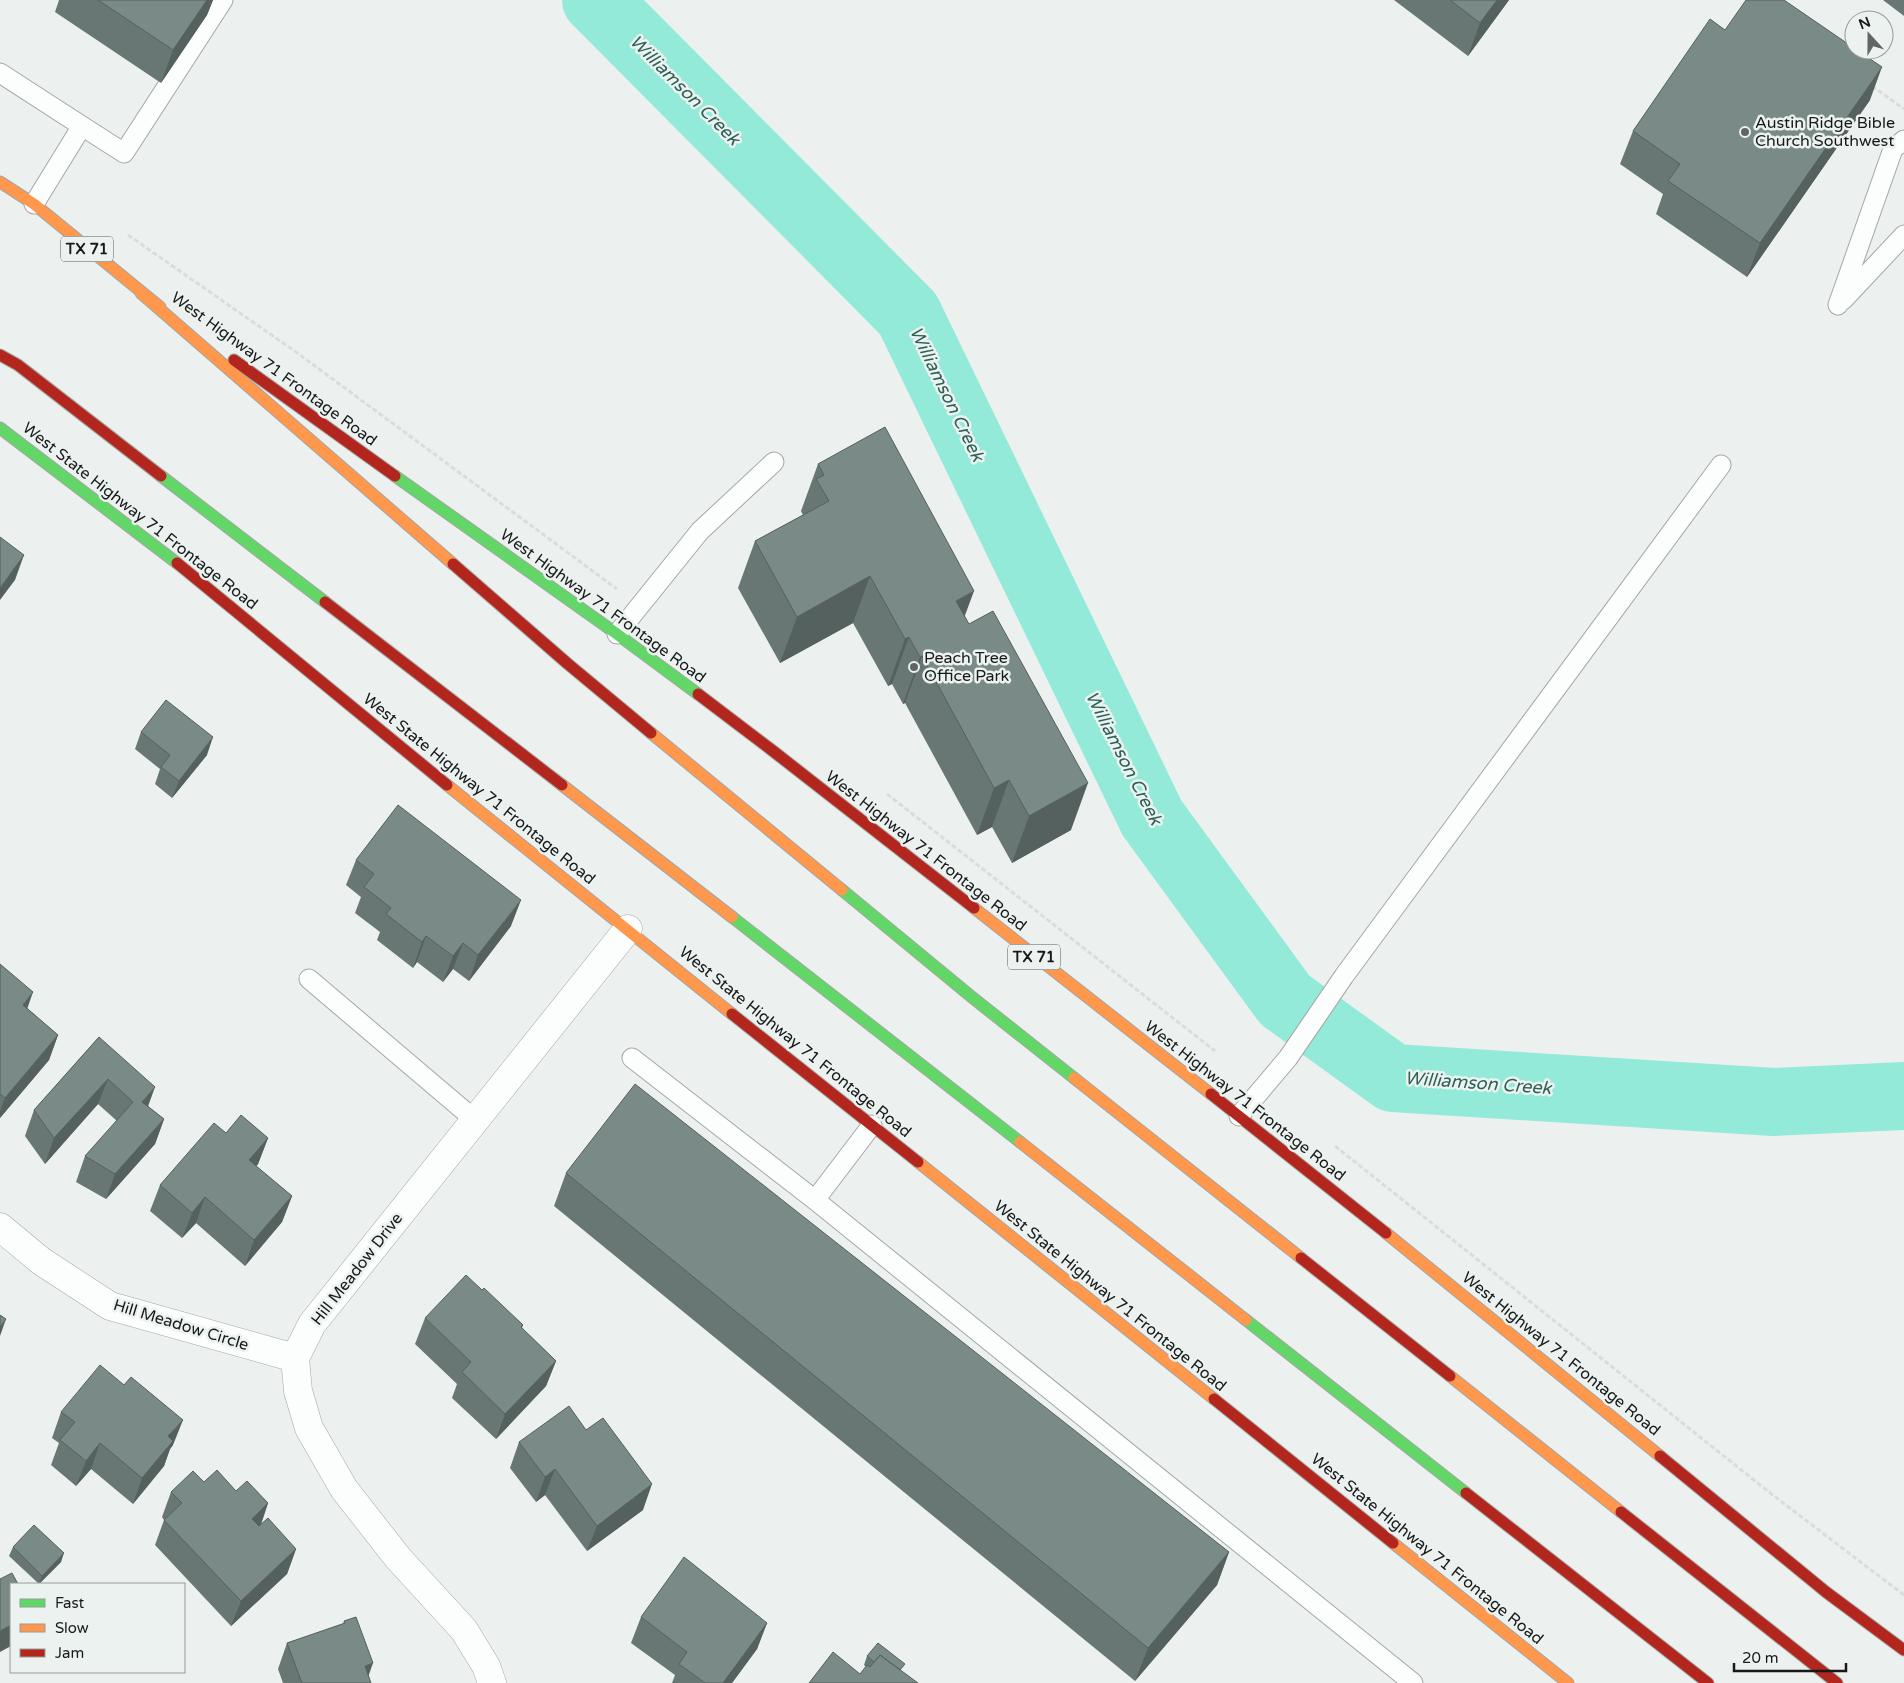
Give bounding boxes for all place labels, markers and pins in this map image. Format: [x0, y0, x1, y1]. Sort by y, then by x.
place label: Austin Ridge Bible Church Southwest [1755, 113, 1895, 151]
marker: Austin Ridge Bible Church Southwest [1739, 126, 1751, 138]
place label: Peach Tree Office Park [924, 648, 1010, 686]
marker: Peach Tree Office Park [908, 661, 920, 673]

